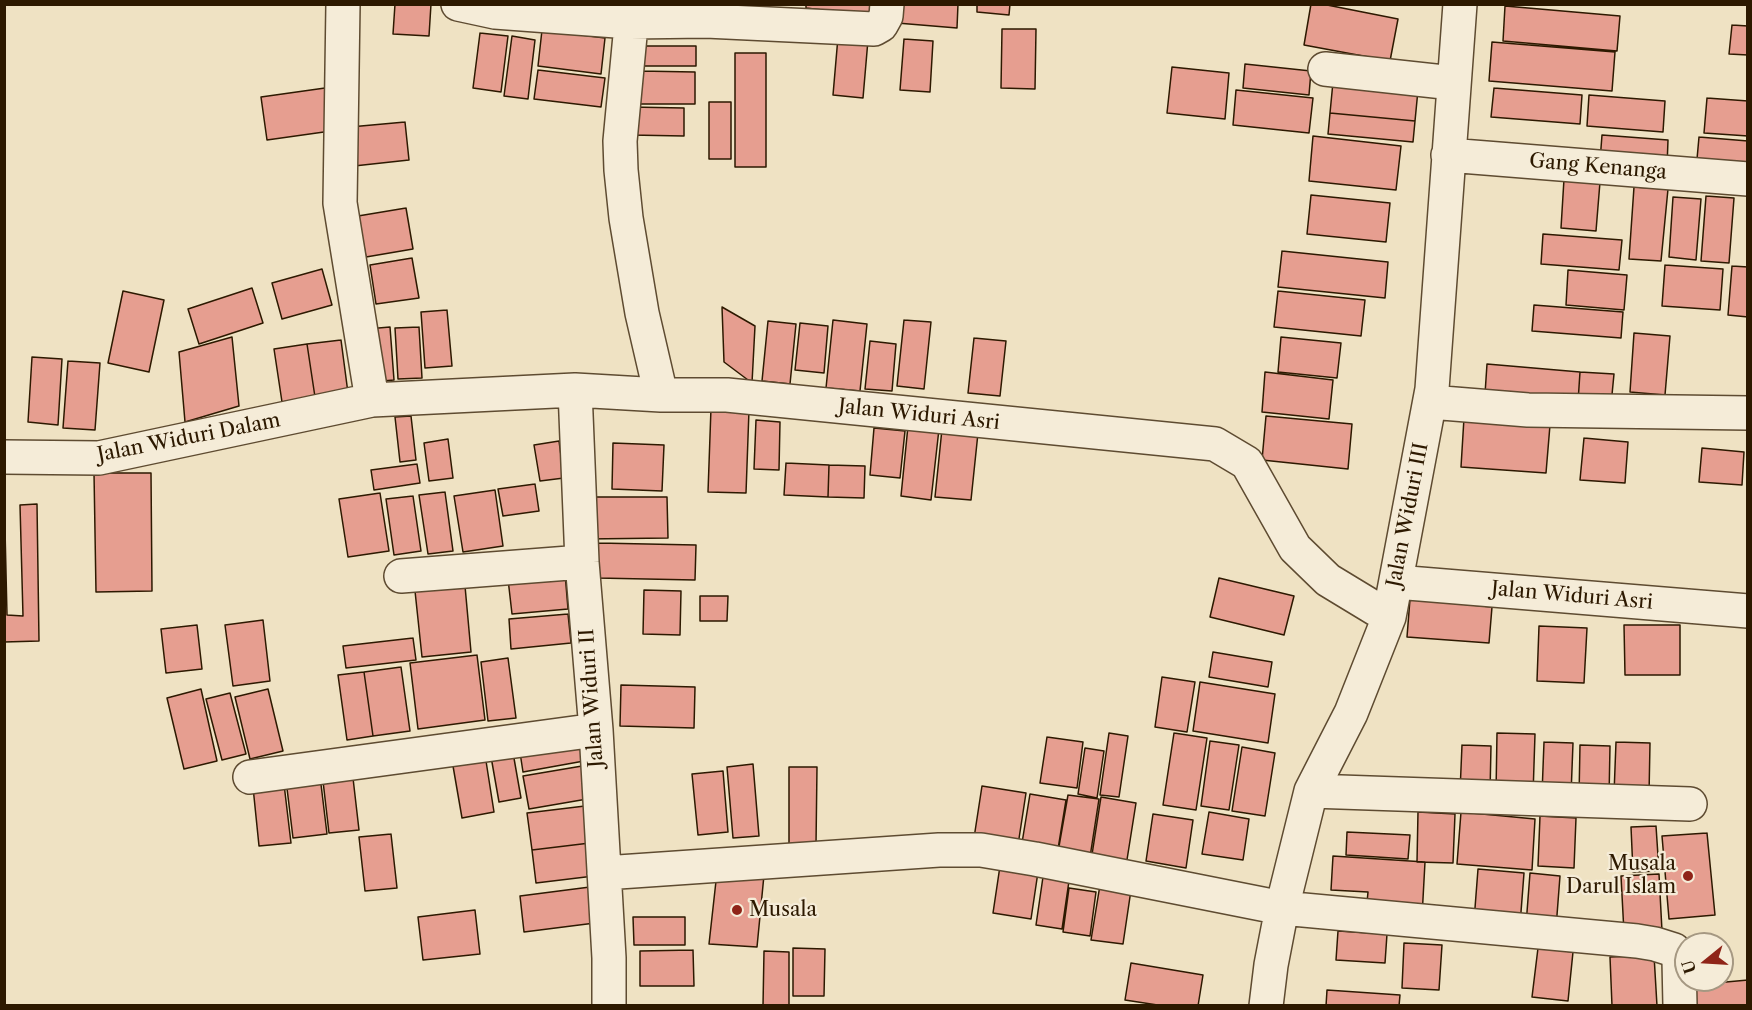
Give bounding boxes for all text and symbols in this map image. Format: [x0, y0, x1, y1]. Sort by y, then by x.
street label: Gang Kenanga [1528, 149, 1668, 185]
street label: Jalan Widuri Asri [837, 395, 1001, 435]
street label: Jalan Widuri Dalam [95, 408, 283, 468]
street label: Jalan Widuri III [1382, 441, 1434, 589]
street label: Jalan Widuri Asri [1490, 577, 1654, 615]
street label: Jalan Widuri II [575, 628, 609, 768]
place label: Musala Darul Islam [1566, 852, 1676, 899]
marker: Musala Darul Islam [1681, 869, 1695, 883]
place label: Musala [749, 898, 817, 922]
marker: Musala [730, 903, 744, 917]
north arrow [1674, 932, 1734, 992]
text: U [1677, 958, 1700, 976]

